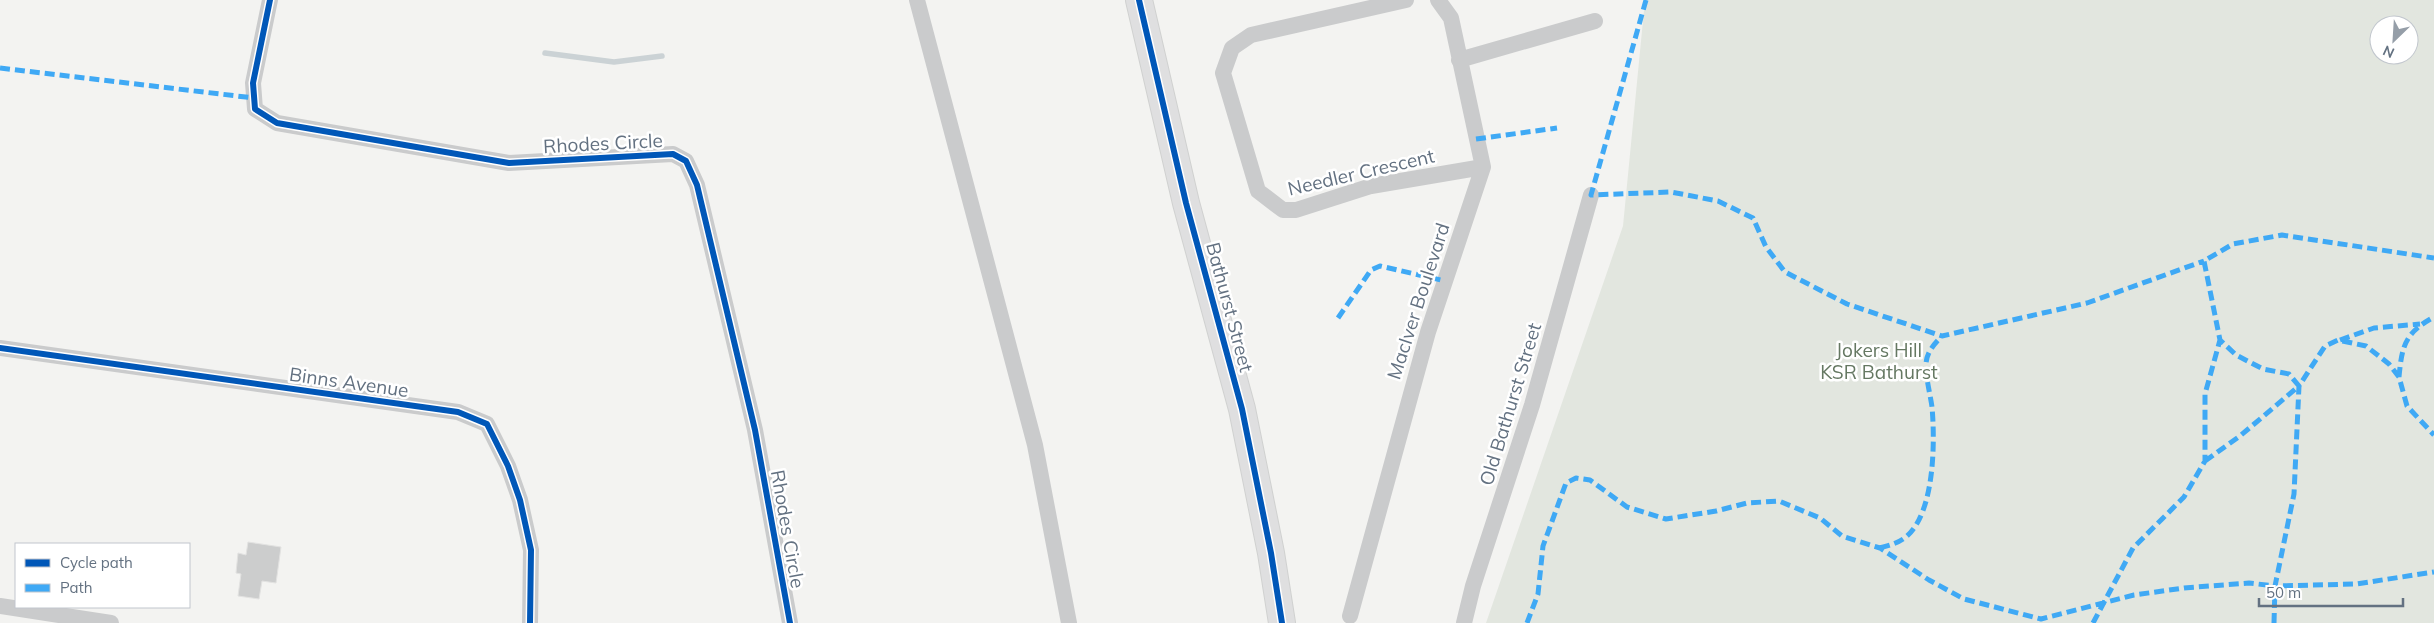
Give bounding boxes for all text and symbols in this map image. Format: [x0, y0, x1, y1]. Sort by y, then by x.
north arrow [2369, 15, 2419, 65]
text: N [2380, 41, 2397, 62]
street label: Rhodes Circle [543, 128, 663, 158]
street label: Needler Crescent [1285, 143, 1437, 201]
street label: MacIver Boulevard [1381, 220, 1455, 382]
street label: Bathurst Street [1201, 239, 1259, 375]
street label: Old Bathurst Street [1474, 319, 1546, 488]
park label: Jokers Hill KSR Bathurst [1820, 338, 1938, 384]
street label: Binns Avenue [288, 362, 410, 402]
street label: Rhodes Circle [766, 468, 810, 590]
legend [15, 543, 190, 608]
text: Cycle path [60, 553, 133, 572]
scale bar [2259, 576, 2403, 608]
text: Path [60, 578, 92, 597]
text: 50 m [2266, 583, 2301, 602]

